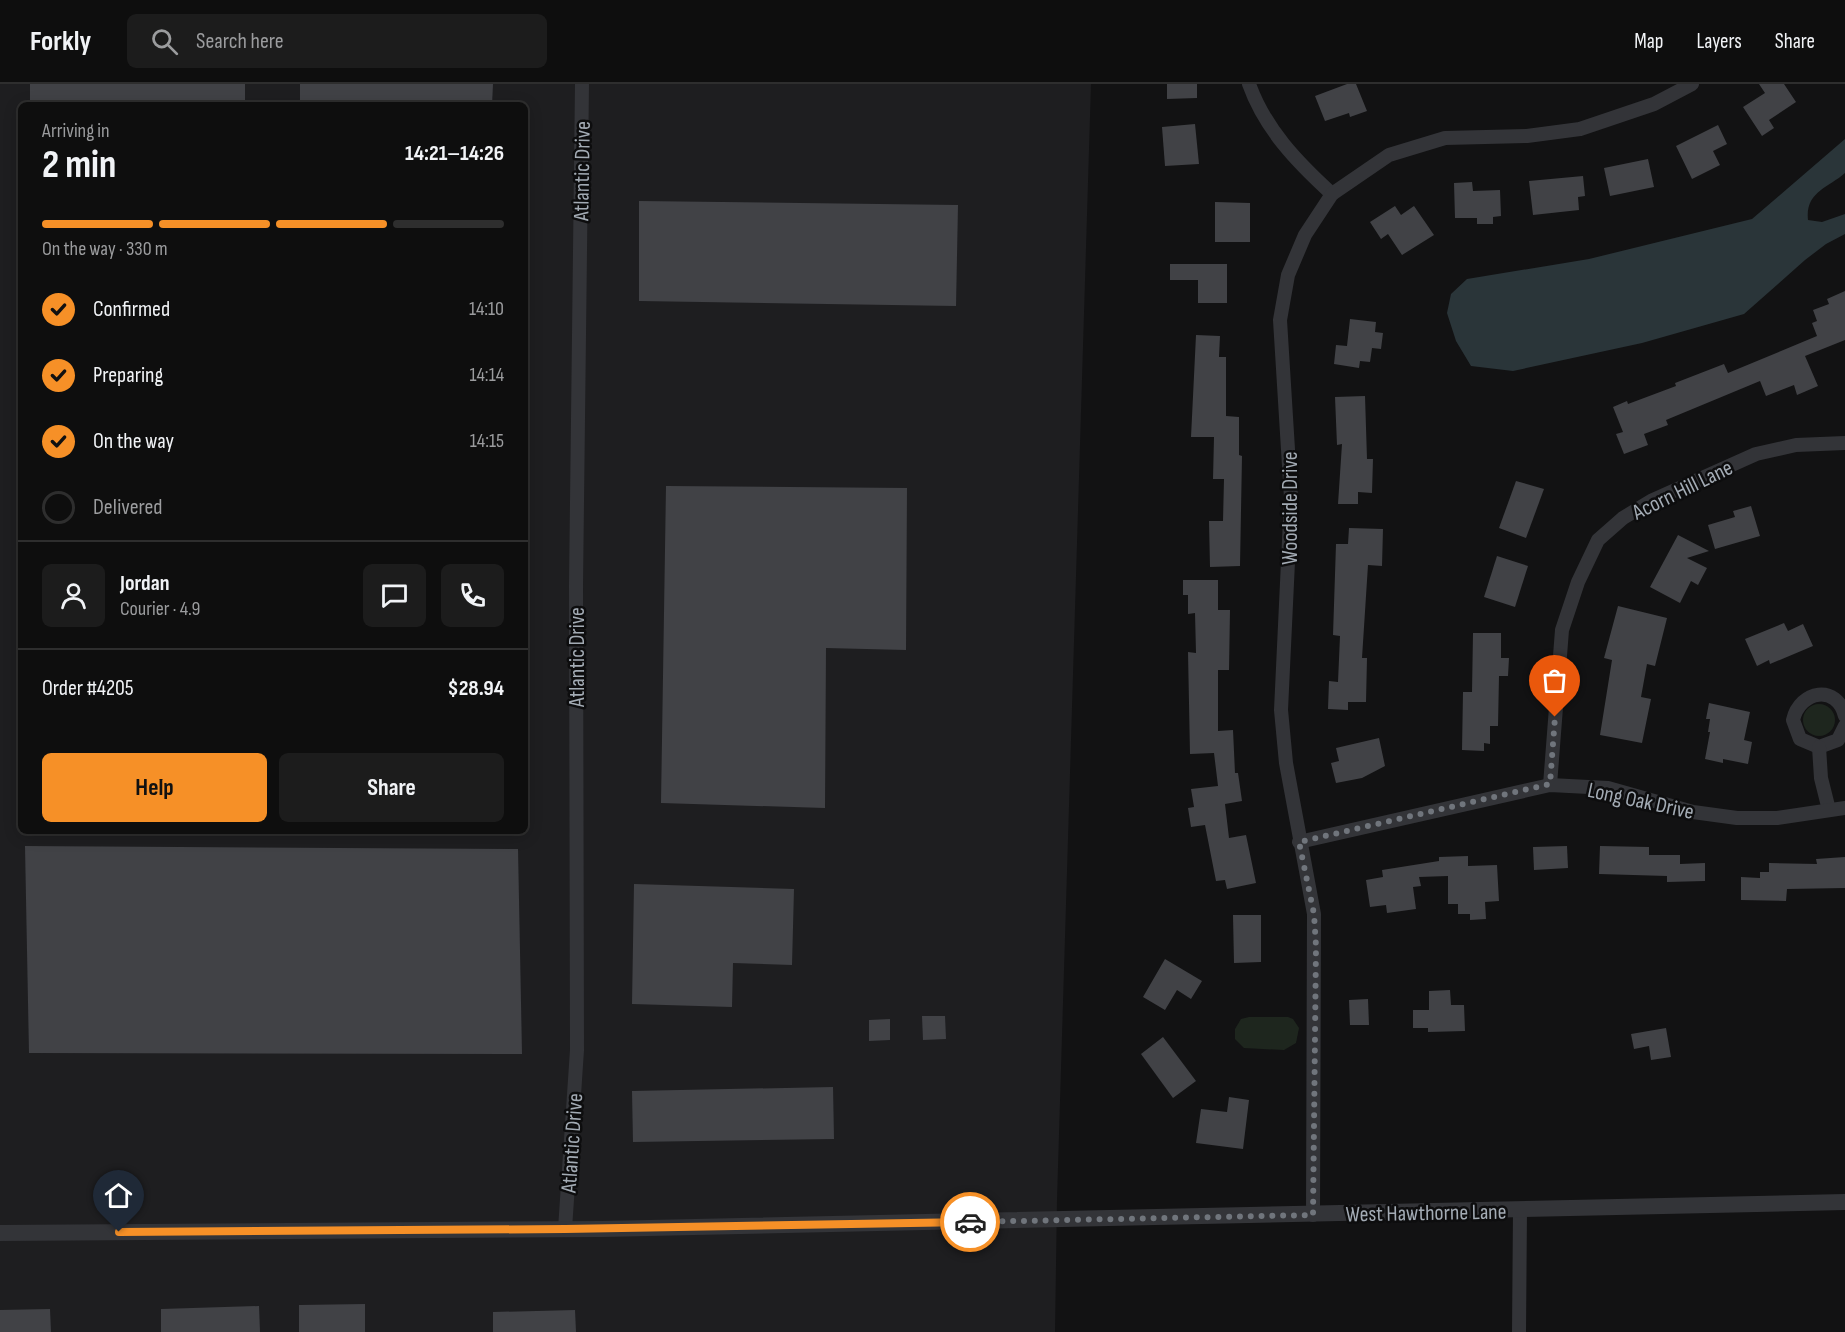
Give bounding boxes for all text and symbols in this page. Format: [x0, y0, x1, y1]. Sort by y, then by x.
search box [127, 14, 547, 68]
text: Forkly [30, 25, 91, 58]
icon: search [148, 25, 181, 58]
text: Search here [196, 28, 284, 55]
text: Map [1634, 29, 1663, 54]
text: Layers [1696, 29, 1742, 54]
text: Share [1775, 29, 1815, 54]
text: Arriving in [42, 119, 110, 143]
street label: Atlantic Drive [568, 121, 597, 222]
text: 14:21–14:26 [405, 140, 504, 167]
text: 2 min [42, 142, 116, 189]
text: On the way · 330 m [42, 237, 168, 261]
icon: check [42, 293, 75, 326]
text: Confirmed [93, 296, 170, 323]
text: 14:10 [469, 297, 504, 321]
icon: check [42, 359, 75, 392]
text: Preparing [93, 362, 163, 389]
text: 14:14 [470, 363, 504, 387]
icon: check [42, 425, 75, 458]
text: On the way [93, 428, 174, 455]
text: 14:15 [470, 429, 504, 453]
street label: Woodside Drive [1277, 451, 1304, 565]
street label: Acorn Hill Lane [1627, 454, 1737, 527]
text: Delivered [93, 494, 162, 521]
button: person [42, 564, 105, 627]
button: chat [363, 564, 426, 627]
button: phone [441, 564, 504, 627]
text: Jordan [120, 570, 169, 597]
text: Courier · 4.9 [120, 597, 200, 621]
street label: Atlantic Drive [564, 607, 591, 708]
pin [1529, 655, 1580, 717]
icon: bag [1538, 664, 1571, 697]
text: Order #4205 [42, 675, 134, 702]
text: $28.94 [447, 675, 504, 702]
button: Help [42, 753, 267, 822]
button: Share [279, 753, 504, 822]
street label: Long Oak Drive [1585, 777, 1696, 826]
street label: Atlantic Drive [555, 1092, 589, 1195]
pin [93, 1170, 144, 1232]
icon: home [102, 1179, 135, 1212]
courier [940, 1192, 1000, 1252]
street label: West Hawthorne Lane [1345, 1199, 1507, 1228]
icon: car [954, 1206, 987, 1239]

